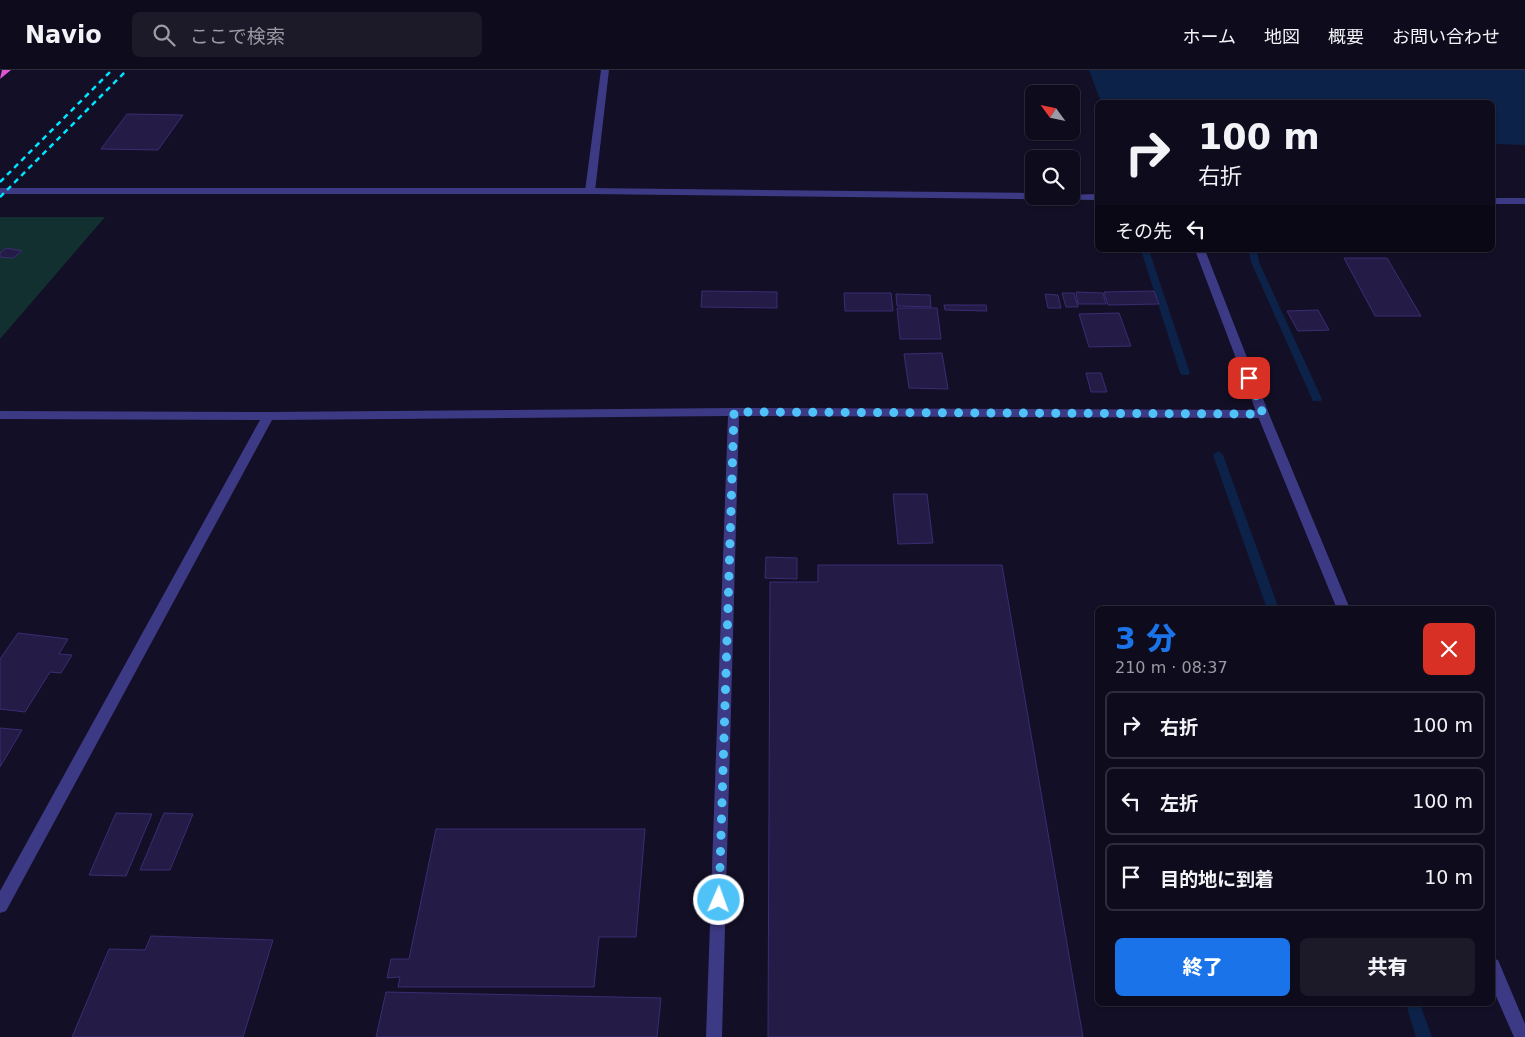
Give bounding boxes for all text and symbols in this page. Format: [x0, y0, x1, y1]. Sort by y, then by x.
search box [132, 12, 482, 57]
text: Navio [25, 21, 102, 49]
icon: search [150, 21, 178, 49]
text: ここで検索 [190, 25, 285, 47]
text: ホーム [1183, 26, 1236, 47]
text: 地図 [1264, 26, 1300, 47]
text: 概要 [1328, 26, 1364, 47]
text: お問い合わせ [1392, 26, 1500, 47]
north arrow [1025, 85, 1080, 140]
map controls [1025, 85, 1080, 205]
text: 100 m [1198, 117, 1320, 157]
icon: right [1115, 120, 1180, 185]
button: search [1025, 150, 1080, 205]
text: 右折 [1198, 164, 1242, 189]
icon: left [1182, 215, 1210, 243]
text: その先 [1115, 220, 1172, 242]
pin [1228, 357, 1270, 399]
icon: arrive [1235, 364, 1263, 392]
text: 3 分 [1115, 621, 1176, 656]
button: close [1423, 623, 1475, 675]
text: 210 m · 08:37 [1115, 658, 1228, 677]
icon: right [1117, 711, 1145, 739]
text: 100 m [1412, 714, 1473, 736]
text: 右折 [1160, 716, 1198, 738]
icon: left [1117, 787, 1145, 815]
text: 100 m [1412, 790, 1473, 812]
text: 左折 [1160, 792, 1198, 814]
icon: arrive [1117, 863, 1145, 891]
text: 10 m [1424, 866, 1473, 888]
text: 目的地に到着 [1160, 868, 1274, 890]
position arrow [692, 873, 744, 925]
button: 終了 [1115, 938, 1290, 996]
button: 共有 [1300, 938, 1475, 996]

